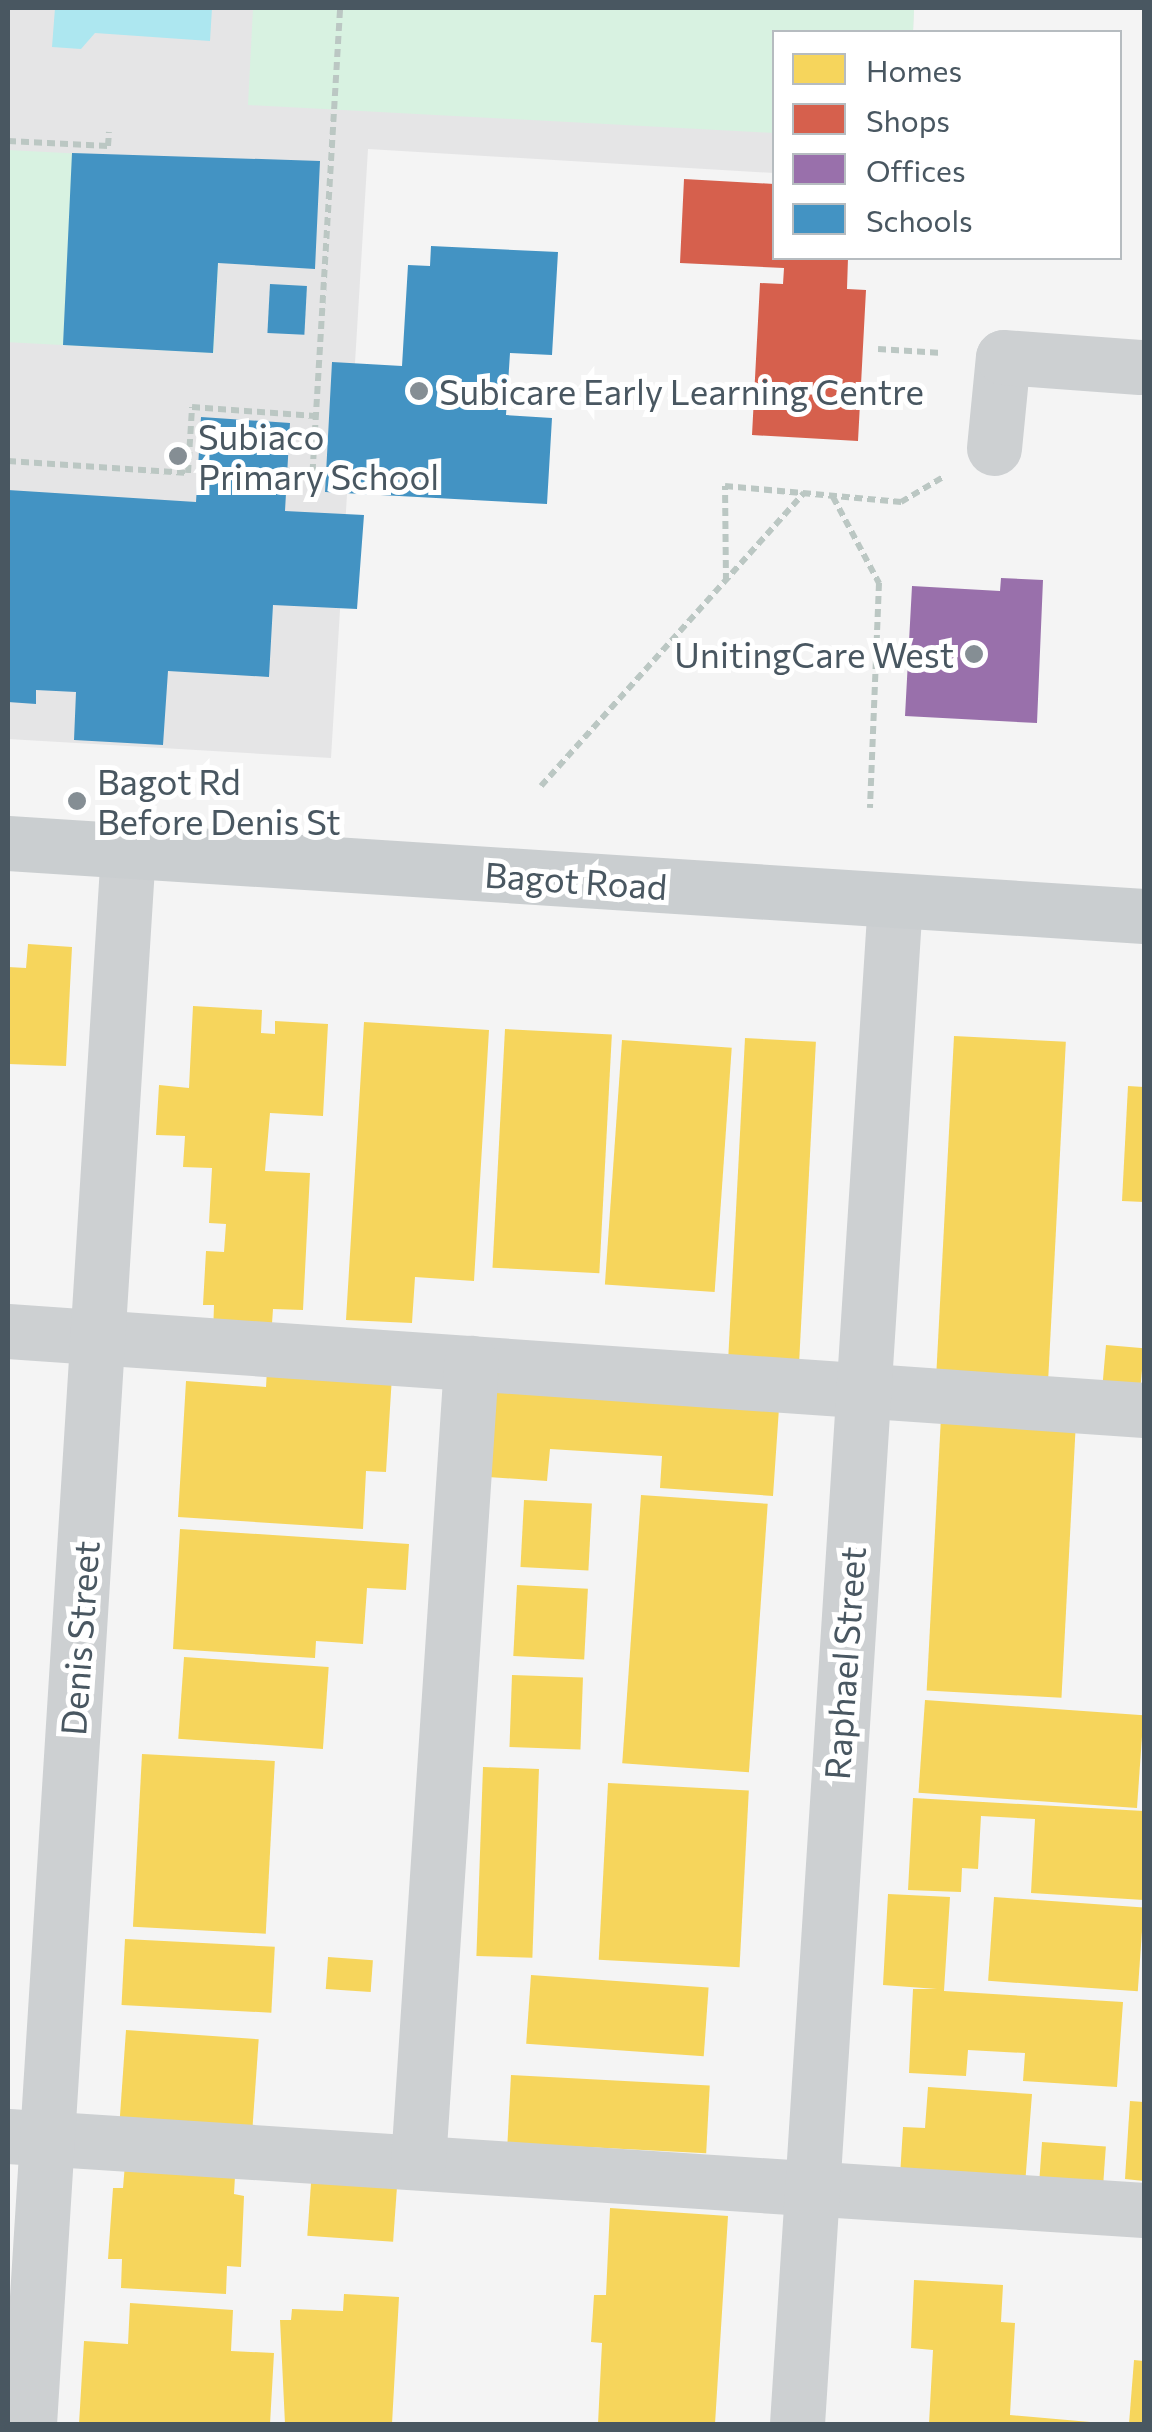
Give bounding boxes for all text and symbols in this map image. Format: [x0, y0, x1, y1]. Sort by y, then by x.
legend [772, 30, 1122, 260]
text: Homes [866, 51, 962, 88]
text: Shops [866, 101, 950, 138]
text: Offices [866, 151, 966, 188]
text: Schools [866, 201, 973, 238]
place label: Subicare Early Learning Centre [439, 370, 924, 412]
marker: Subicare Early Learning Centre [408, 380, 430, 402]
place label: Subiaco Primary School [198, 415, 439, 497]
marker: Subiaco Primary School [167, 445, 189, 467]
place label: UnitingCare West [674, 633, 954, 675]
marker: UnitingCare West [963, 643, 985, 665]
place label: Bagot Rd Before Denis St [97, 760, 341, 842]
marker: Bagot Rd Before Denis St [66, 790, 88, 812]
street label: Bagot Road [483, 853, 669, 907]
street label: Denis Street [51, 1539, 107, 1737]
street label: Raphael Street [815, 1545, 873, 1781]

